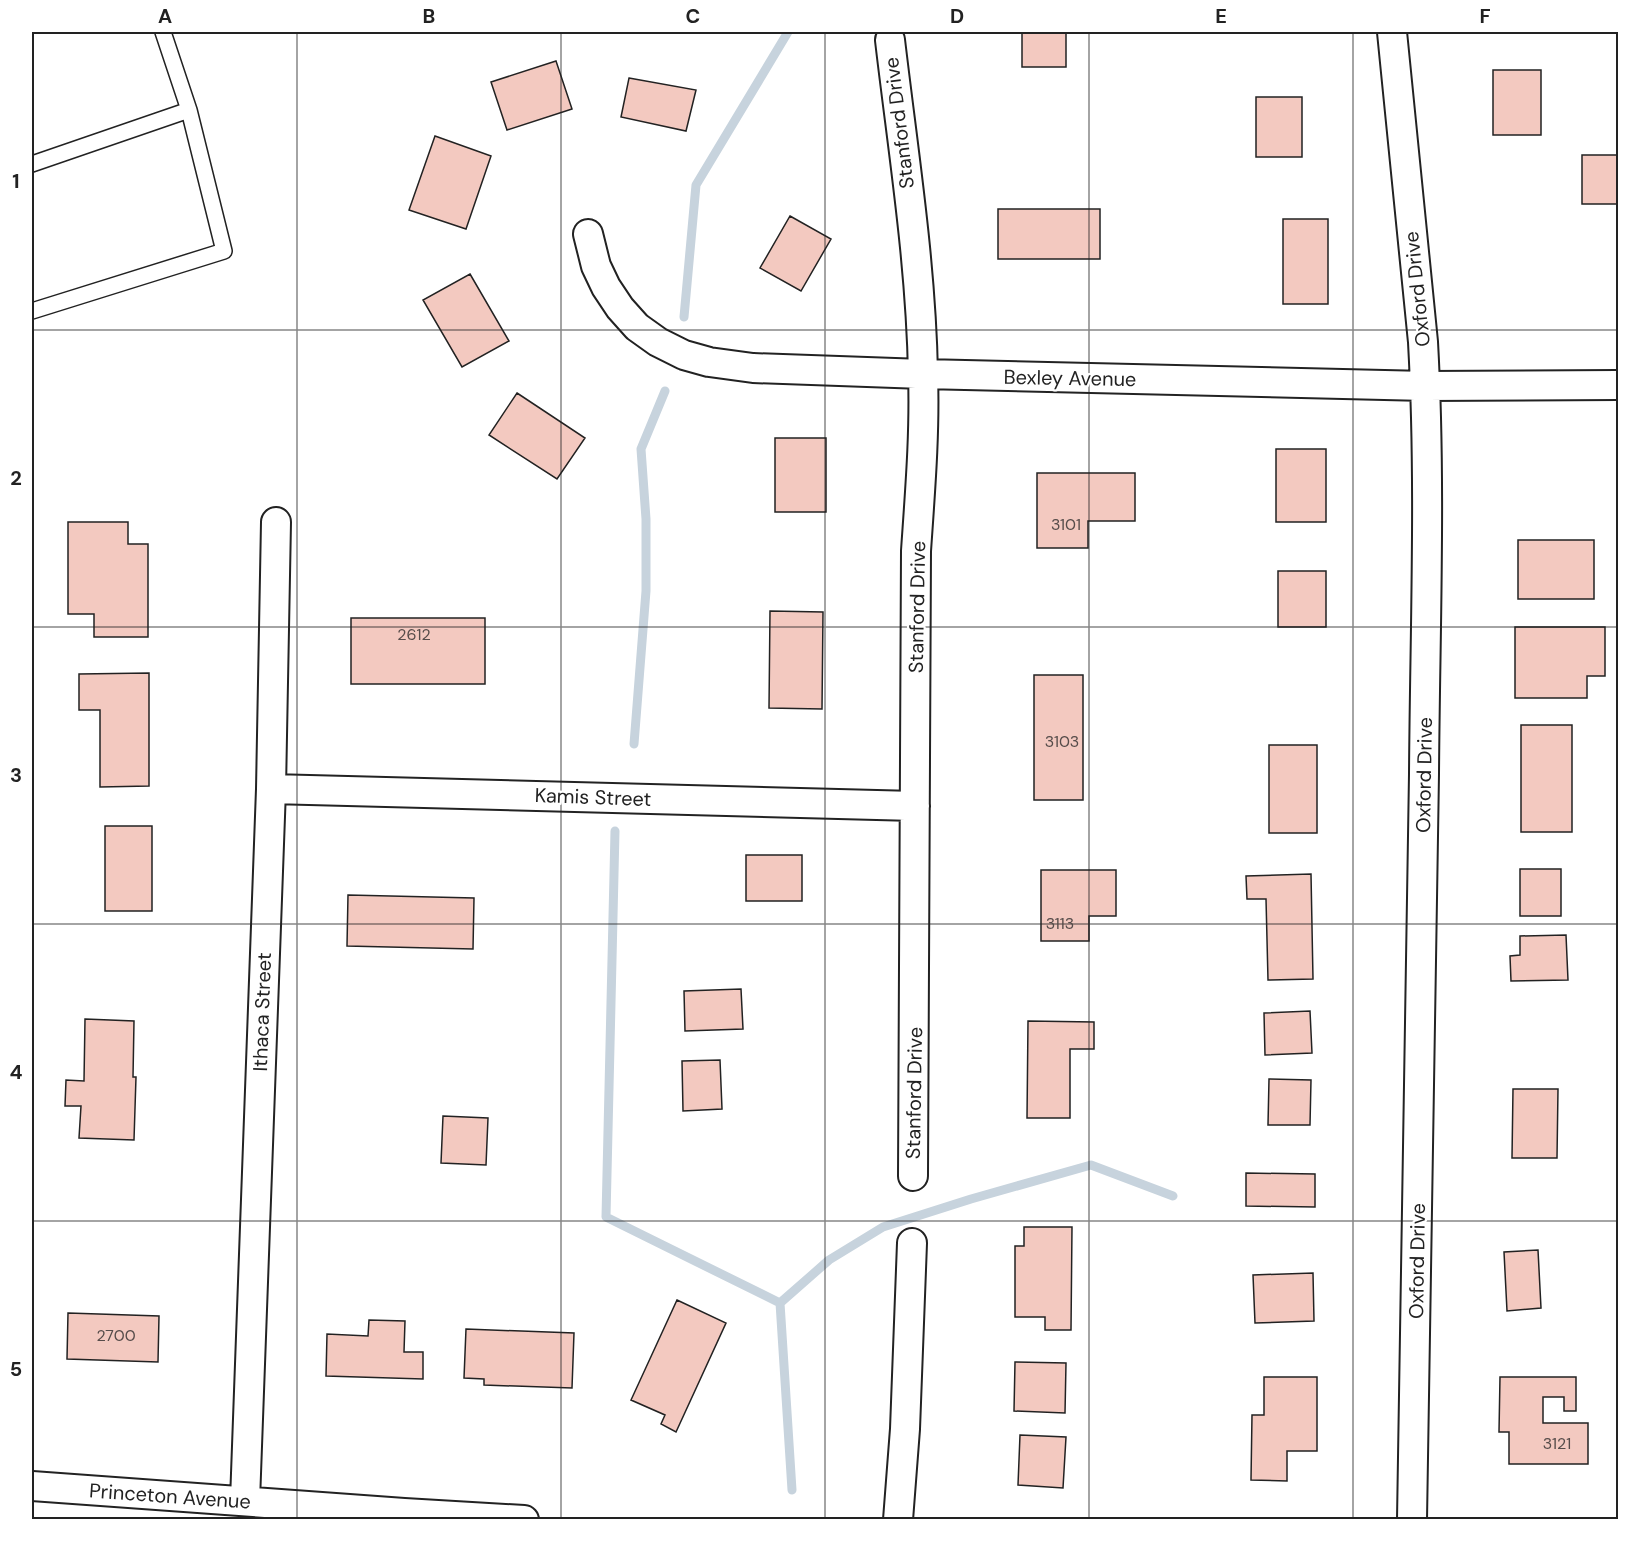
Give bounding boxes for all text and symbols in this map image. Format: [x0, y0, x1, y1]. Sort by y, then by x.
text: A [158, 3, 172, 29]
text: B [423, 3, 435, 29]
text: C [686, 3, 700, 29]
text: D [950, 3, 964, 29]
text: E [1215, 3, 1227, 29]
text: F [1479, 3, 1491, 29]
street label: Stanford Drive [878, 56, 920, 190]
text: 1 [12, 168, 20, 194]
street label: Oxford Drive [1398, 230, 1436, 348]
street label: Bexley Avenue [1003, 364, 1137, 392]
text: 2 [10, 465, 22, 491]
house number: 3101 [1051, 514, 1081, 535]
street label: Stanford Drive [903, 541, 931, 673]
house number: 2612 [397, 624, 431, 645]
street label: Oxford Drive [1410, 717, 1438, 833]
house number: 3103 [1045, 731, 1079, 752]
text: 3 [10, 762, 22, 788]
street label: Kamis Street [534, 782, 652, 812]
house number: 3113 [1046, 913, 1074, 934]
street label: Ithaca Street [247, 952, 277, 1072]
street label: Stanford Drive [900, 1027, 928, 1159]
text: 4 [10, 1059, 23, 1085]
street label: Oxford Drive [1403, 1203, 1431, 1319]
house number: 2700 [96, 1325, 136, 1346]
text: 5 [10, 1356, 22, 1382]
house number: 3121 [1543, 1433, 1571, 1454]
street label: Princeton Avenue [88, 1477, 252, 1515]

